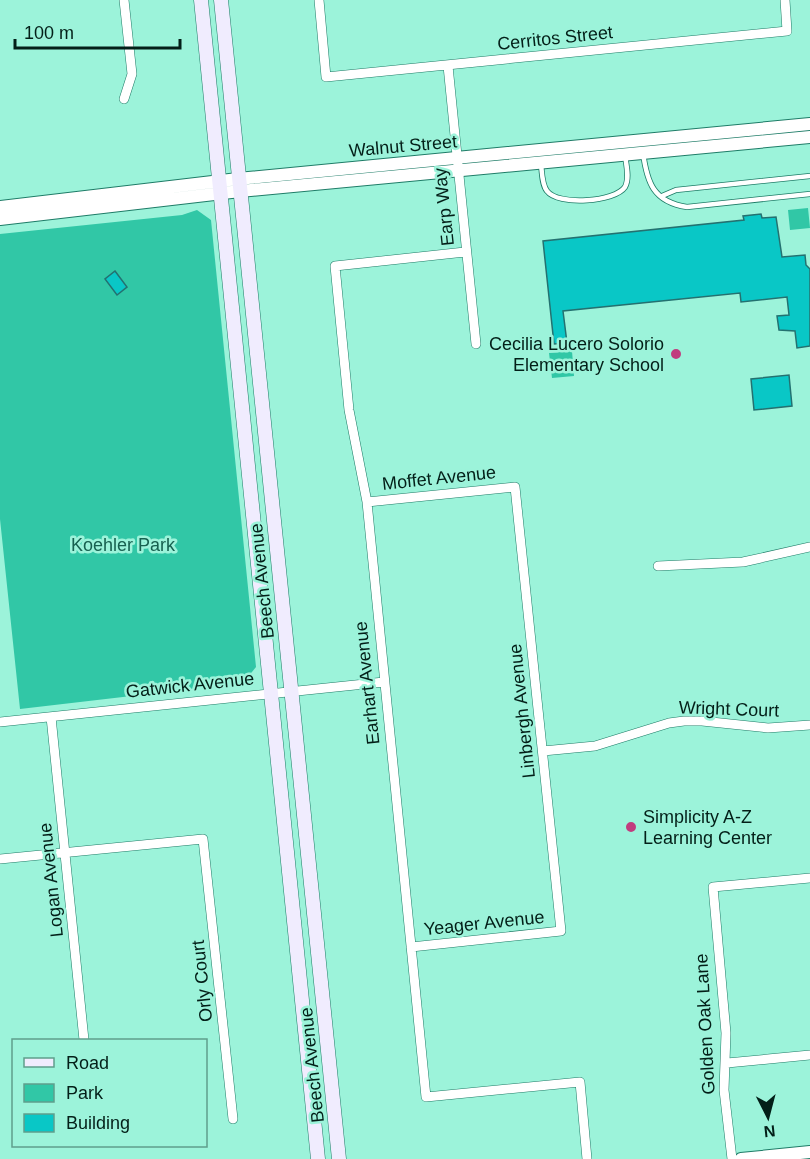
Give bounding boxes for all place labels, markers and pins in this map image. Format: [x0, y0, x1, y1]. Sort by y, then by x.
place label: Cecilia Lucero Solorio Elementary School [489, 334, 664, 375]
marker: Cecilia Lucero Solorio Elementary School [669, 347, 683, 361]
place label: Simplicity A-Z Learning Center [643, 807, 772, 848]
marker: Simplicity A-Z Learning Center [624, 820, 638, 834]

